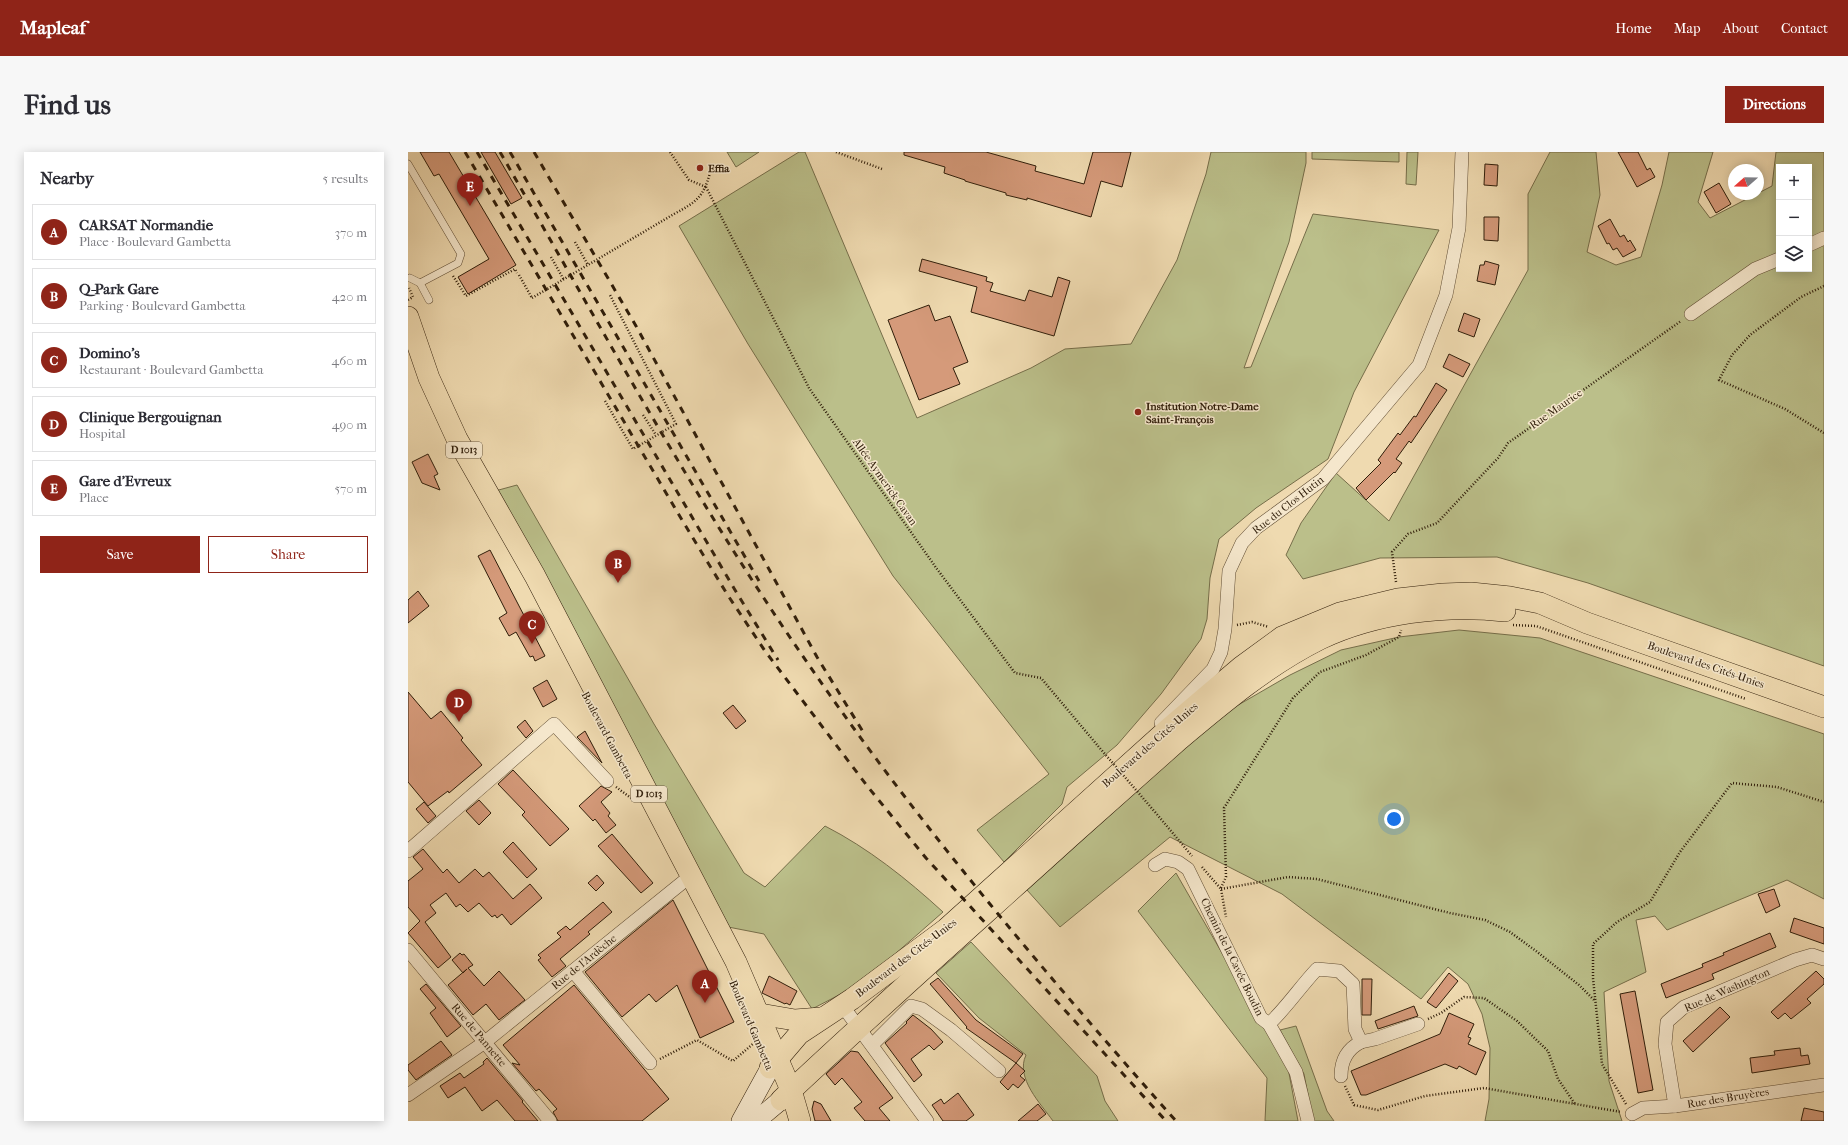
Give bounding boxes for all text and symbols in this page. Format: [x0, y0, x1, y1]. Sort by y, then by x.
text: Mapleaf [20, 17, 86, 39]
text: Home [1615, 20, 1652, 37]
text: Map [1674, 20, 1701, 37]
text: About [1723, 20, 1759, 37]
text: Contact [1781, 20, 1828, 37]
button: Directions [1725, 86, 1824, 123]
text: Find us [24, 88, 111, 121]
place label: Effia [708, 162, 730, 175]
marker: Effia [695, 163, 705, 173]
north arrow [1728, 164, 1764, 200]
map controls [1776, 164, 1812, 272]
button: + [1776, 164, 1812, 200]
text: Nearby [40, 168, 94, 188]
text: 5 results [323, 171, 368, 186]
pin: E [457, 173, 483, 206]
button: − [1776, 200, 1812, 236]
text: CARSAT Normandie [79, 216, 213, 234]
text: A [50, 225, 58, 240]
text: 370 m [335, 225, 367, 240]
text: Place · Boulevard Gambetta [79, 234, 231, 249]
button: layers [1776, 236, 1812, 272]
text: Q-Park Gare [79, 280, 159, 298]
text: B [50, 289, 58, 304]
text: 420 m [332, 289, 367, 304]
text: Parking · Boulevard Gambetta [79, 298, 246, 313]
text: Domino's [79, 344, 140, 362]
text: C [50, 353, 58, 368]
text: 460 m [332, 353, 367, 368]
text: Restaurant · Boulevard Gambetta [79, 362, 264, 377]
street label: Rue Maurice [1527, 386, 1585, 432]
place label: Institution Notre‐Dame Saint‐François [1146, 400, 1259, 426]
marker: Institution Notre‐Dame Saint‐François [1133, 407, 1143, 417]
text: Clinique Bergouignan [79, 408, 222, 426]
text: D [49, 417, 59, 432]
text: 490 m [332, 417, 367, 432]
text: Hospital [79, 426, 126, 441]
street label: Allée Aymerick Cavan [849, 435, 920, 529]
road number: D 1013 [446, 442, 482, 458]
text: Gare d'Evreux [79, 472, 171, 490]
street label: Rue du Clos Hutin [1250, 473, 1327, 537]
text: E [50, 481, 58, 496]
text: 570 m [334, 481, 367, 496]
text: Place [79, 490, 109, 505]
button: Save [40, 536, 200, 573]
button: Share [208, 536, 368, 573]
pin: B [605, 550, 631, 583]
pin: C [519, 611, 545, 644]
street label: Boulevard des Cités-Unies [1646, 639, 1766, 691]
pin: D [446, 689, 472, 722]
street label: Boulevard Gambetta [579, 689, 636, 782]
street label: Boulevard des Cités-Unies [1099, 700, 1201, 790]
road number: D 1013 [631, 786, 667, 802]
your location [1384, 809, 1404, 829]
street label: Chemin de la Cavée Boudin [1198, 896, 1267, 1019]
street label: Boulevard des Cités-Unies [853, 916, 959, 1000]
street label: Rue de l'Ardèche [549, 931, 620, 992]
street label: Rue de Washington [1682, 965, 1772, 1015]
pin: A [692, 970, 718, 1003]
street label: Boulevard Gambetta [726, 978, 776, 1073]
street label: Rue de Pannette [449, 1001, 510, 1070]
street label: Rue des Bruyères [1686, 1085, 1770, 1111]

